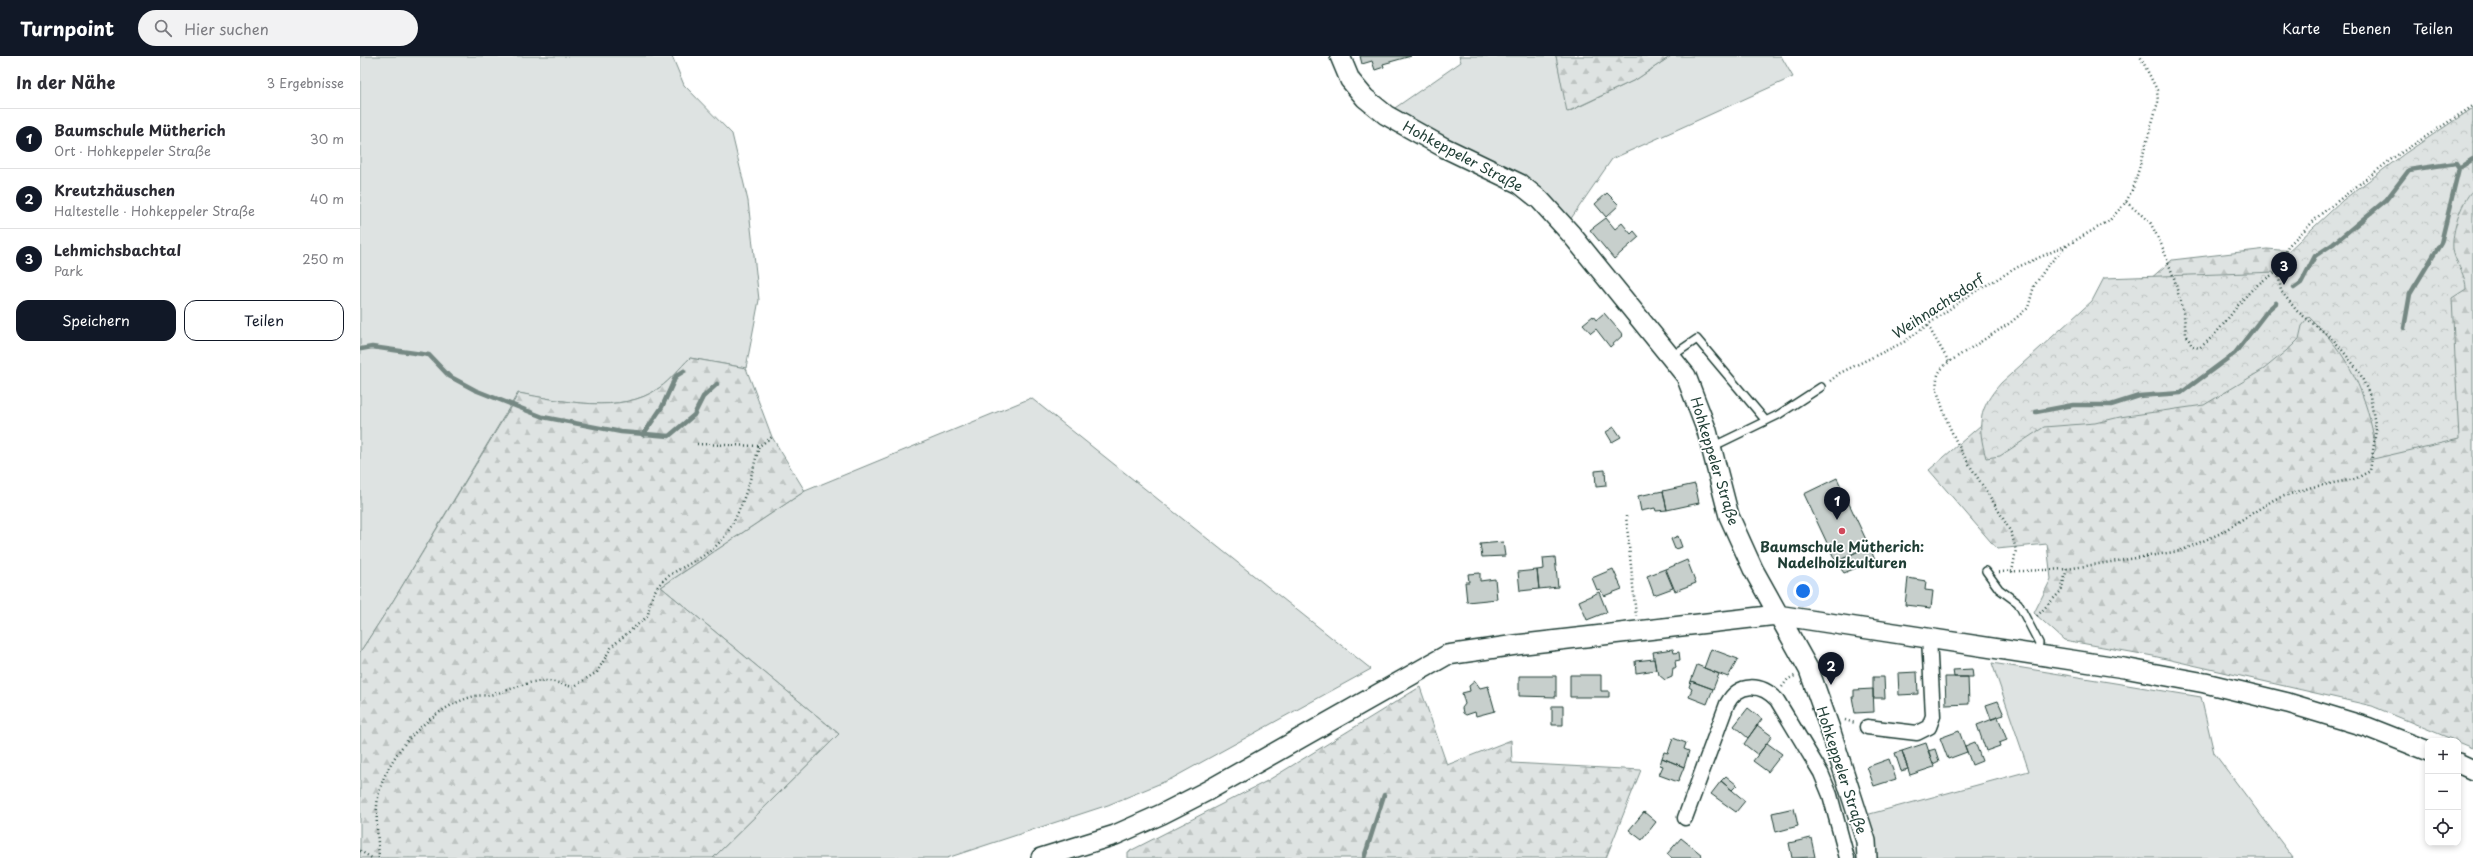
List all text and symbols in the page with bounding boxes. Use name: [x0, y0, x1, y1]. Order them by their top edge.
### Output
search box: [138, 10, 418, 46]
text: Turnpoint: [20, 14, 114, 42]
icon: search: [152, 17, 174, 39]
text: Hier suchen: [184, 17, 269, 40]
text: Karte: [2282, 18, 2320, 39]
text: Ebenen: [2342, 18, 2391, 39]
text: Teilen: [2413, 18, 2453, 39]
text: In der Nähe: [16, 69, 115, 95]
text: 3 Ergebnisse: [267, 73, 344, 92]
street label: Hohkeppeler Straße: [1399, 115, 1527, 197]
text: Baumschule Mütherich: [54, 118, 226, 141]
text: 1: [26, 129, 32, 148]
text: 30 m: [310, 129, 344, 148]
text: Ort · Hohkeppeler Straße: [54, 141, 211, 160]
text: Kreutzhäuschen: [54, 178, 175, 201]
text: 2: [24, 189, 34, 208]
text: 40 m: [310, 189, 344, 208]
text: Haltestelle · Hohkeppeler Straße: [54, 201, 255, 220]
text: Lehmichsbachtal: [54, 238, 181, 261]
text: 3: [25, 249, 33, 268]
text: 250 m: [302, 249, 344, 268]
pin: 3: [2271, 252, 2297, 285]
text: Park: [54, 261, 83, 280]
street label: Weihnachtsdorf: [1888, 268, 1989, 344]
button: Speichern: [16, 300, 176, 341]
button: Teilen: [184, 300, 344, 341]
street label: Hohkeppeler Straße: [1685, 394, 1745, 528]
pin: 1: [1824, 487, 1850, 520]
marker: Baumschule Mütherich: Nadelholzkulturen: [1837, 526, 1847, 536]
place label: Baumschule Mütherich: Nadelholzkulturen: [1760, 536, 1924, 573]
your location: [1793, 581, 1813, 601]
pin: 2: [1818, 652, 1844, 685]
street label: Hohkeppeler Straße: [1811, 703, 1873, 837]
map controls: [2425, 738, 2461, 846]
button: +: [2425, 738, 2461, 774]
button: −: [2425, 774, 2461, 810]
button: locate: [2425, 810, 2461, 846]

